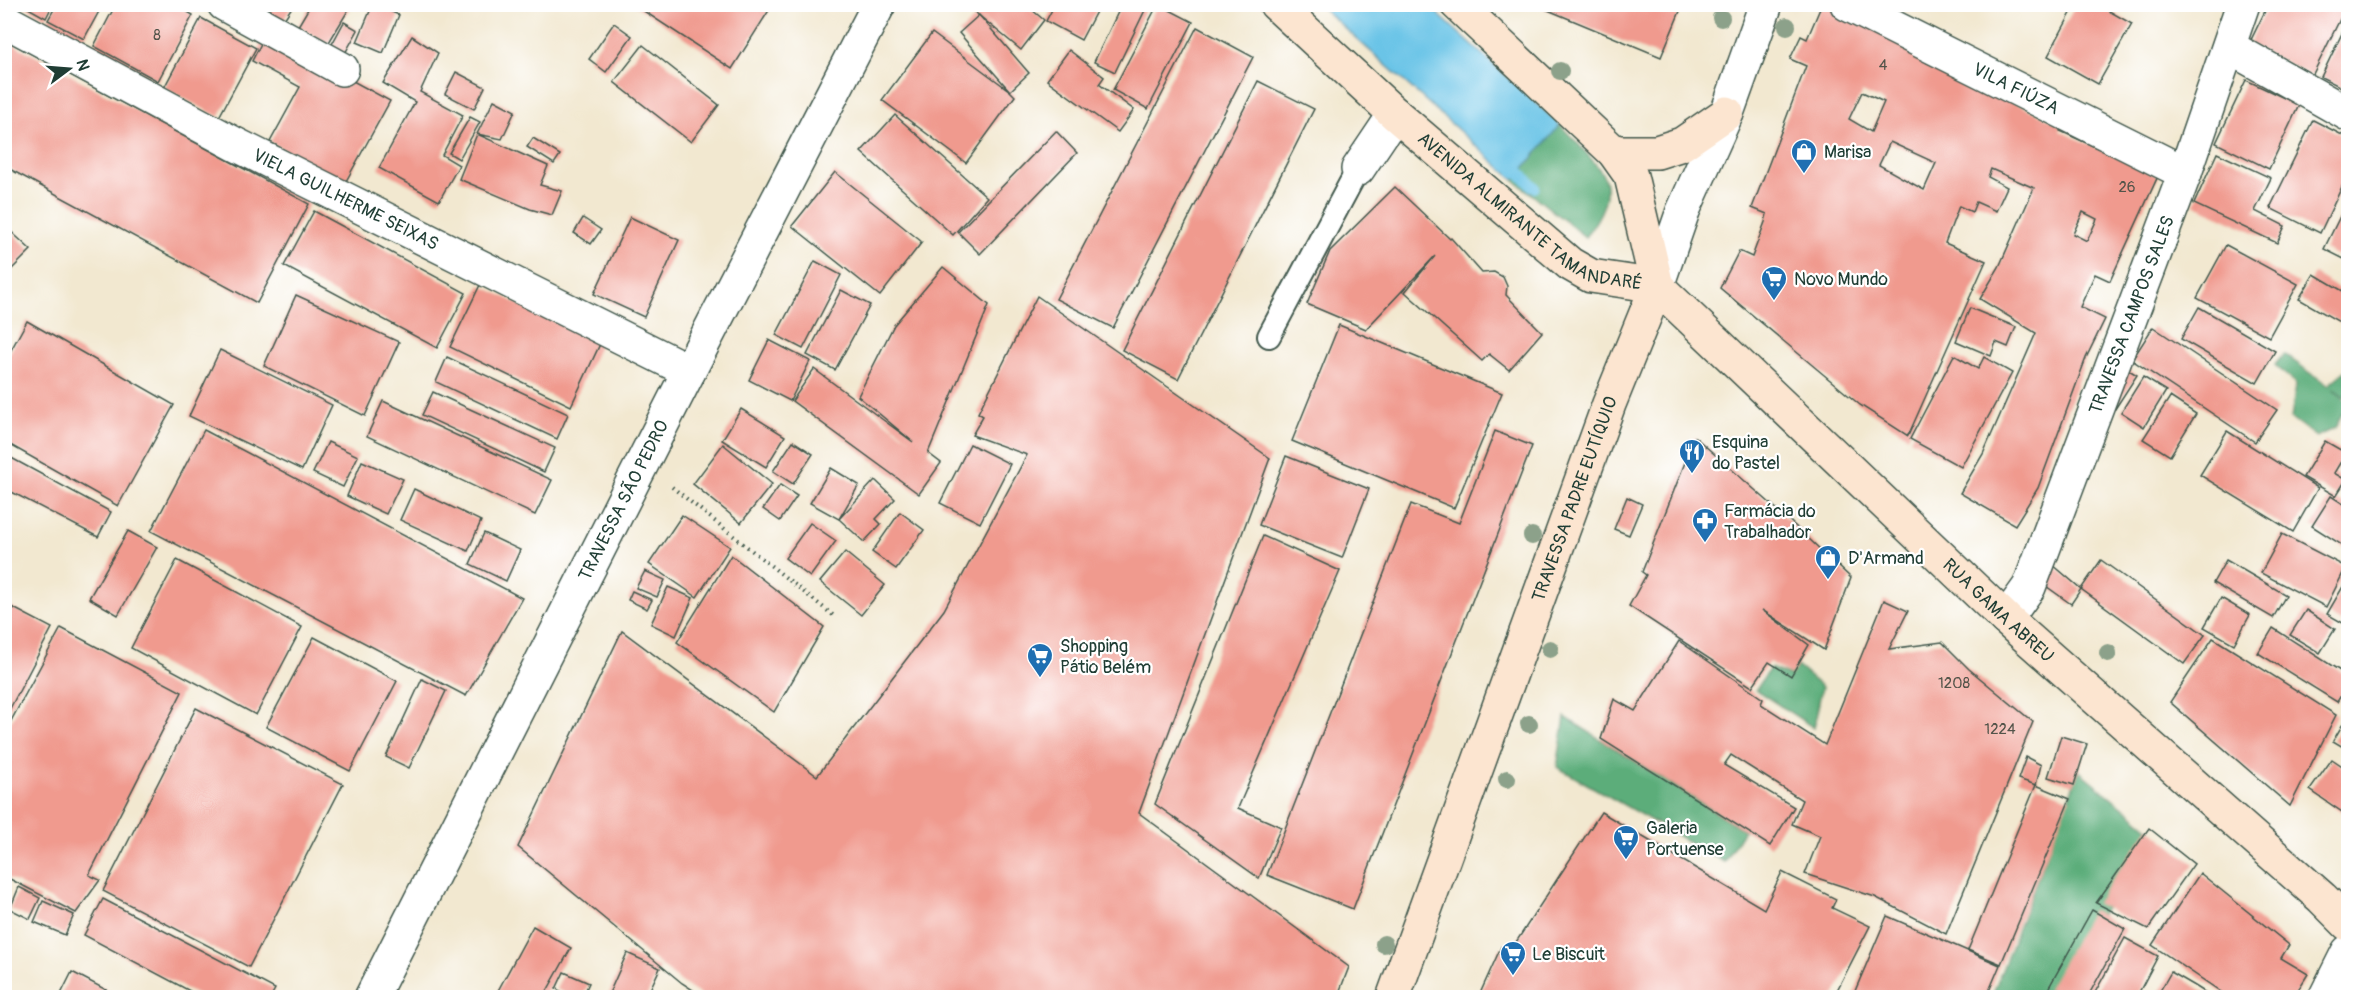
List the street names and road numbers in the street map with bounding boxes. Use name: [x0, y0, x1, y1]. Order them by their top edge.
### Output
street label: VILA FIÚZA: [1969, 58, 2063, 120]
street label: AVENIDA ALMIRANTE TAMANDARÉ: [1413, 127, 1644, 296]
street label: VIELA GUILHERME SEIXAS: [249, 144, 442, 256]
street label: TRAVESSA CAMPOS SALES: [2084, 213, 2180, 418]
street label: TRAVESSA PADRE EUTÍQUIO: [1527, 393, 1623, 605]
street label: TRAVESSA SÃO PEDRO: [574, 416, 674, 585]
street label: RUA GAMA ABREU: [1938, 554, 2058, 668]

